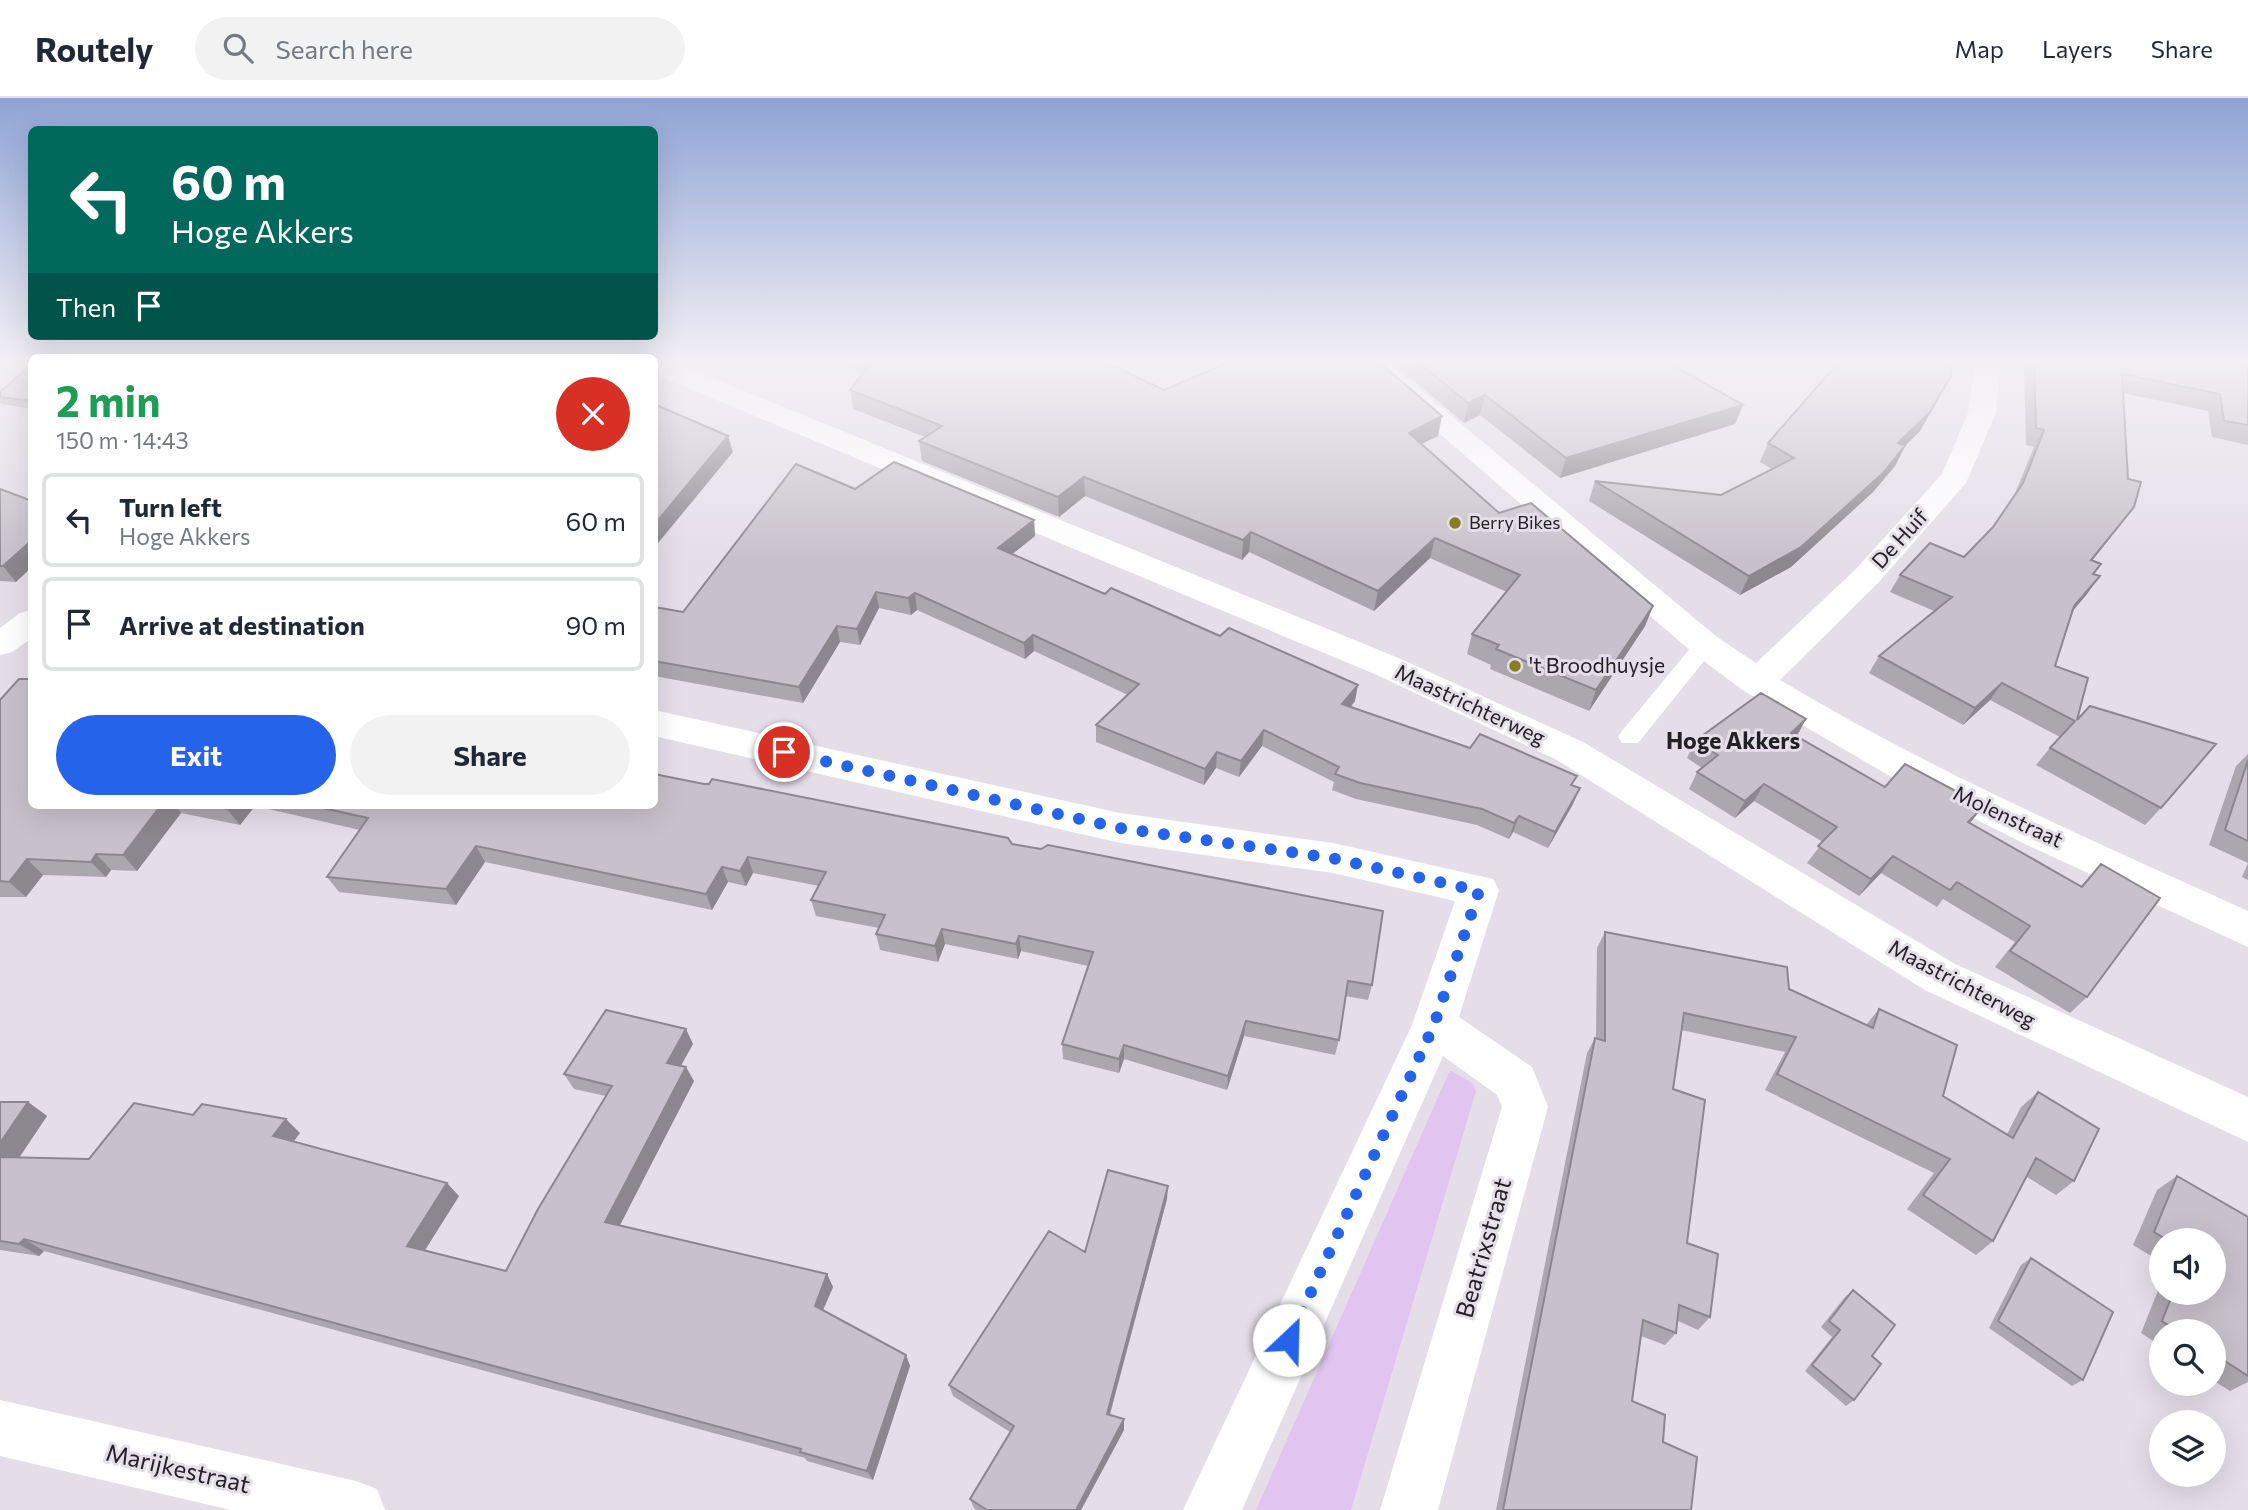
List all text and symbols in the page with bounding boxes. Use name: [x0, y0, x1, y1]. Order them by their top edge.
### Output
search box: [195, 17, 685, 80]
text: Routely: [35, 28, 153, 69]
icon: search: [219, 29, 257, 67]
text: Search here: [275, 33, 413, 64]
text: Map: [1955, 34, 2004, 63]
text: Layers: [2042, 34, 2113, 63]
text: Share: [2151, 34, 2213, 63]
text: 60 m: [171, 150, 286, 210]
icon: left: [56, 154, 147, 245]
text: Hoge Akkers: [171, 210, 354, 250]
icon: arrive: [130, 287, 168, 325]
text: Then: [56, 291, 116, 322]
text: 2 min: [56, 374, 161, 426]
button: close: [556, 377, 630, 451]
text: 150 m · 14:43: [56, 426, 189, 454]
text: Turn left: [119, 491, 222, 522]
icon: left: [60, 501, 98, 539]
street label: De Huif: [1866, 502, 1933, 573]
text: 60 m: [566, 505, 626, 536]
place label: Berry Bikes: [1469, 511, 1561, 533]
marker: Berry Bikes: [1447, 515, 1463, 531]
text: Hoge Akkers: [119, 522, 250, 550]
icon: arrive: [60, 605, 98, 643]
text: Arrive at destination: [119, 609, 365, 640]
text: 90 m: [566, 609, 626, 640]
place label: 't Broodhuysje: [1529, 652, 1665, 677]
street label: Maastrichterweg: [1391, 658, 1550, 749]
marker: 't Broodhuysje: [1507, 658, 1523, 674]
button: Exit: [56, 715, 336, 795]
button: Share: [350, 715, 630, 795]
pin: [754, 722, 814, 782]
district label: Hoge Akkers: [1666, 726, 1800, 754]
icon: arrive: [765, 733, 803, 771]
street label: Molenstraat: [1950, 779, 2067, 852]
street label: Maastrichterweg: [1885, 933, 2041, 1032]
street label: Beatrixstraat: [1449, 1174, 1516, 1321]
map controls: [2149, 1228, 2226, 1487]
button: sound: [2149, 1228, 2226, 1305]
position arrow: [1252, 1303, 1326, 1377]
button: search: [2149, 1319, 2226, 1396]
button: layers: [2149, 1410, 2226, 1487]
street label: Marijkestraat: [103, 1437, 254, 1498]

